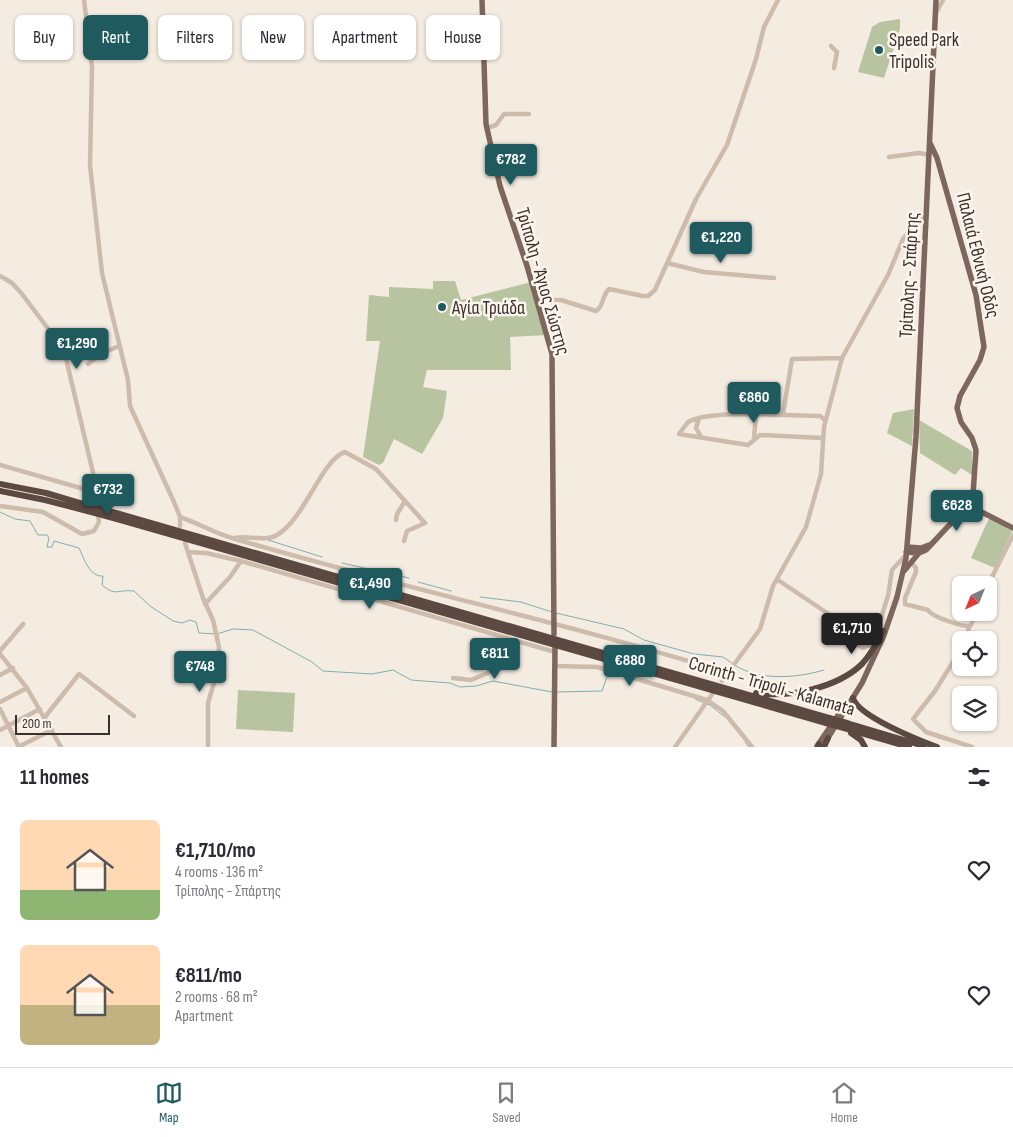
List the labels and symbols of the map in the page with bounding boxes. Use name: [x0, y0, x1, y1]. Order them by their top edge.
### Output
place label: Speed Park Tripolis: [889, 29, 960, 74]
marker: Speed Park Tripolis: [873, 44, 885, 56]
pin: €782: [481, 144, 541, 186]
street label: Παλαιά Εθνική Οδός: [951, 190, 1004, 320]
street label: Τρίπολη - Άγιος Σώστης: [511, 205, 575, 358]
street label: Τρίπολης - Σπάρτης: [895, 212, 924, 339]
pin: €1,220: [680, 222, 762, 264]
place label: Αγία Τριάδα: [451, 297, 525, 320]
marker: Αγία Τριάδα: [436, 301, 448, 313]
pin: €1,290: [36, 328, 118, 370]
pin: €860: [724, 382, 784, 424]
pin: €732: [78, 474, 138, 516]
pin: €628: [927, 490, 987, 532]
pin: €1,490: [329, 568, 411, 610]
north arrow: [952, 576, 998, 621]
pin: €1,710: [811, 612, 893, 655]
pin: €811: [465, 638, 525, 680]
pin: €880: [600, 644, 660, 687]
pin: €748: [170, 650, 230, 693]
street label: Corinth - Tripoli - Kalamata: [686, 652, 857, 721]
scale bar: [15, 712, 110, 735]

